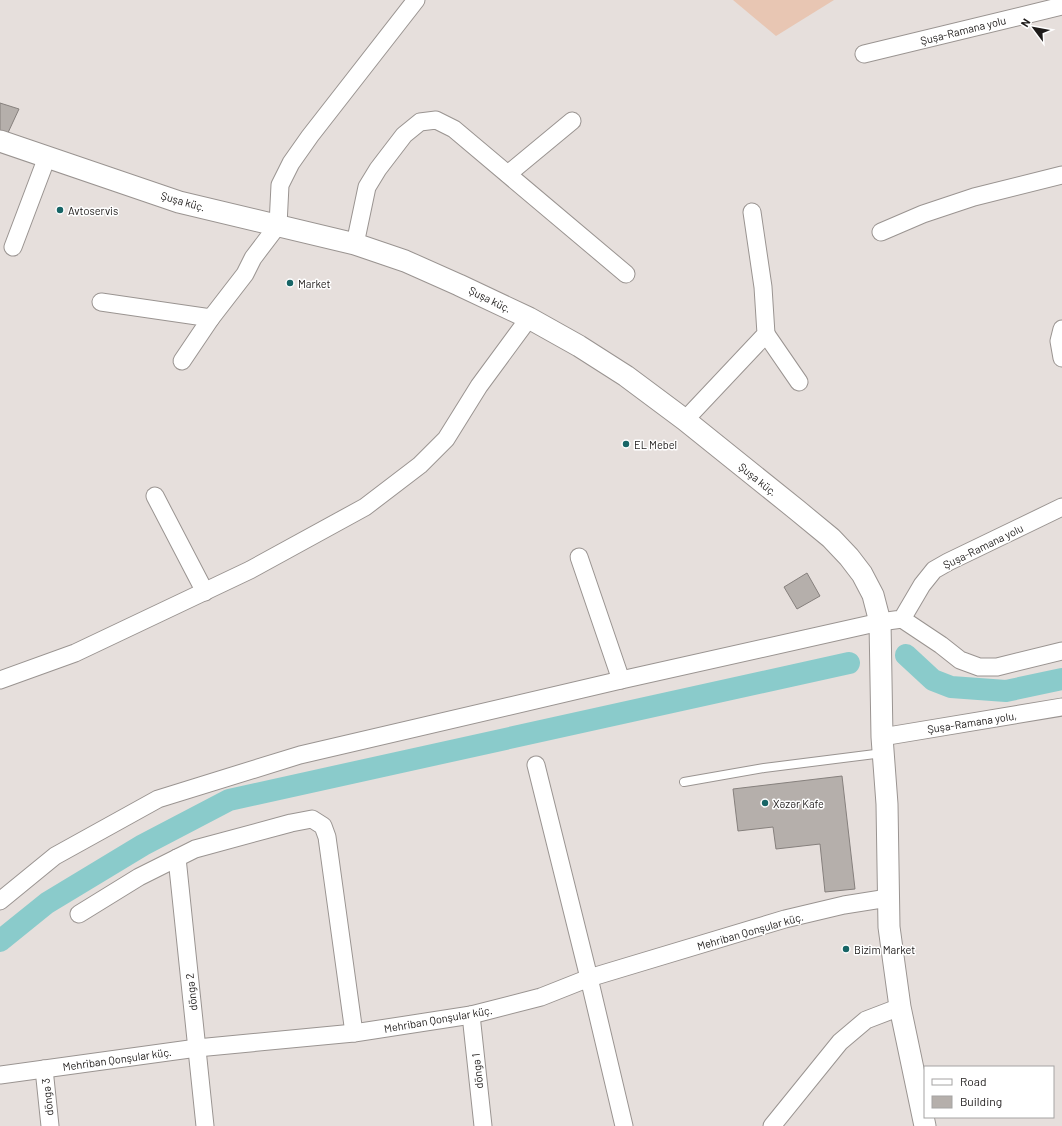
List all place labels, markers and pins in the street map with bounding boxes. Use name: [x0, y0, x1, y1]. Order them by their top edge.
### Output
place label: Avtoservis: [68, 204, 118, 217]
marker: Avtoservis: [55, 205, 65, 215]
place label: Market: [298, 277, 331, 290]
marker: Market: [285, 278, 295, 288]
place label: EL Mebel: [634, 438, 677, 451]
marker: EL Mebel: [621, 439, 631, 449]
place label: Xəzər Kafe: [773, 797, 824, 810]
marker: Xəzər Kafe: [760, 798, 770, 808]
place label: Bizim Market: [854, 943, 915, 956]
marker: Bizim Market: [841, 944, 851, 954]

